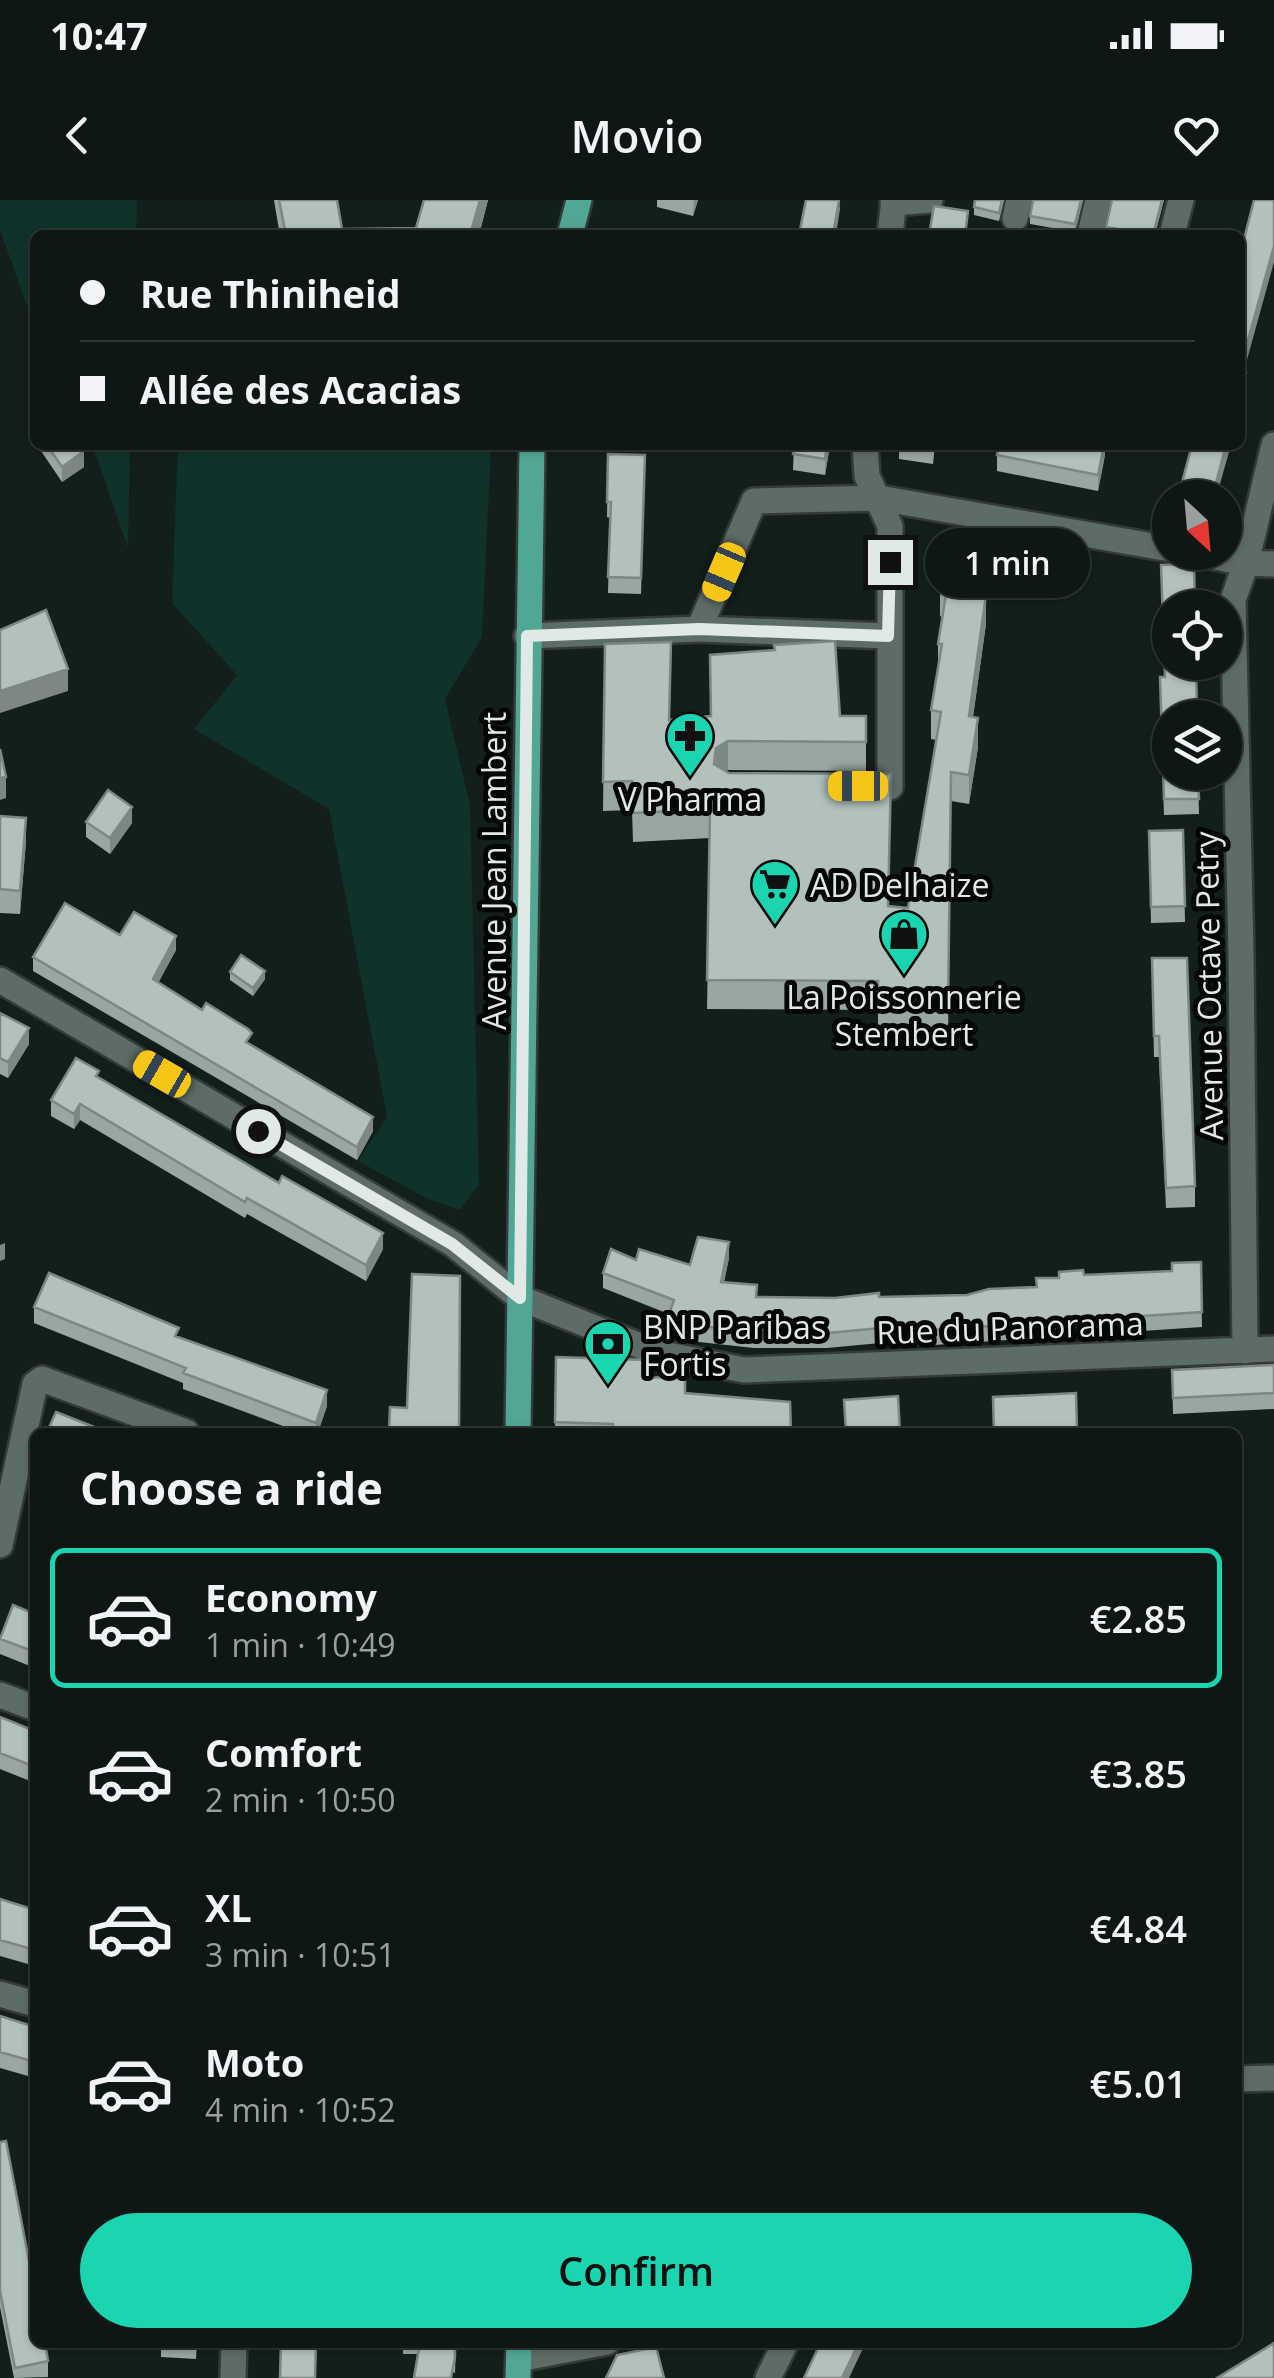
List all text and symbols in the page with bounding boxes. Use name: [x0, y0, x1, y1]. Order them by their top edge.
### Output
text: 10:47: [50, 9, 148, 61]
text: Movio: [571, 105, 703, 166]
icon: back: [50, 108, 105, 163]
icon: heart: [1169, 108, 1224, 163]
text: Rue Thiniheid: [140, 267, 401, 319]
text: Allée des Acacias: [140, 363, 461, 415]
north arrow: [1152, 480, 1242, 570]
map controls: [1152, 480, 1242, 790]
callout: 1 min: [925, 527, 1090, 597]
car: [698, 539, 750, 605]
route end: [868, 540, 913, 585]
text: 1 min: [964, 541, 1051, 584]
button: locate: [1152, 590, 1242, 680]
button: layers: [1152, 700, 1242, 790]
pharmacy icon: V Pharma: [664, 710, 716, 778]
street label: Avenue Jean Lambert: [472, 712, 515, 1030]
car: [828, 771, 888, 801]
place label: V Pharma: [618, 777, 762, 820]
street label: Avenue Octave Petry: [1184, 830, 1232, 1141]
supermarket icon: AD Delhaize: [749, 858, 801, 926]
place label: AD Delhaize: [810, 863, 989, 906]
shop icon: La Poissonnerie Stembert: [878, 908, 930, 976]
place label: La Poissonnerie Stembert: [786, 975, 1022, 1055]
car: [129, 1046, 195, 1102]
route start: [236, 1109, 281, 1154]
street label: Rue du Panorama: [876, 1301, 1144, 1353]
place label: BNP Paribas Fortis: [643, 1305, 826, 1385]
bank icon: BNP Paribas Fortis: [582, 1318, 634, 1386]
text: Choose a ride: [80, 1457, 383, 1518]
text: Economy: [205, 1571, 377, 1623]
icon: car: [85, 1573, 175, 1663]
text: €2.85: [1090, 1592, 1187, 1644]
text: 1 min · 10:49: [205, 1623, 396, 1666]
text: Comfort: [205, 1726, 362, 1778]
icon: car: [85, 1728, 175, 1818]
text: €3.85: [1090, 1747, 1187, 1799]
text: 2 min · 10:50: [205, 1778, 396, 1821]
text: XL: [205, 1881, 252, 1933]
icon: car: [85, 1883, 175, 1973]
text: €4.84: [1090, 1902, 1187, 1954]
text: 3 min · 10:51: [205, 1933, 396, 1976]
text: Moto: [205, 2036, 304, 2088]
icon: car: [85, 2038, 175, 2128]
text: €5.01: [1090, 2057, 1187, 2109]
text: 4 min · 10:52: [205, 2088, 396, 2131]
button: Confirm: [80, 2213, 1192, 2328]

